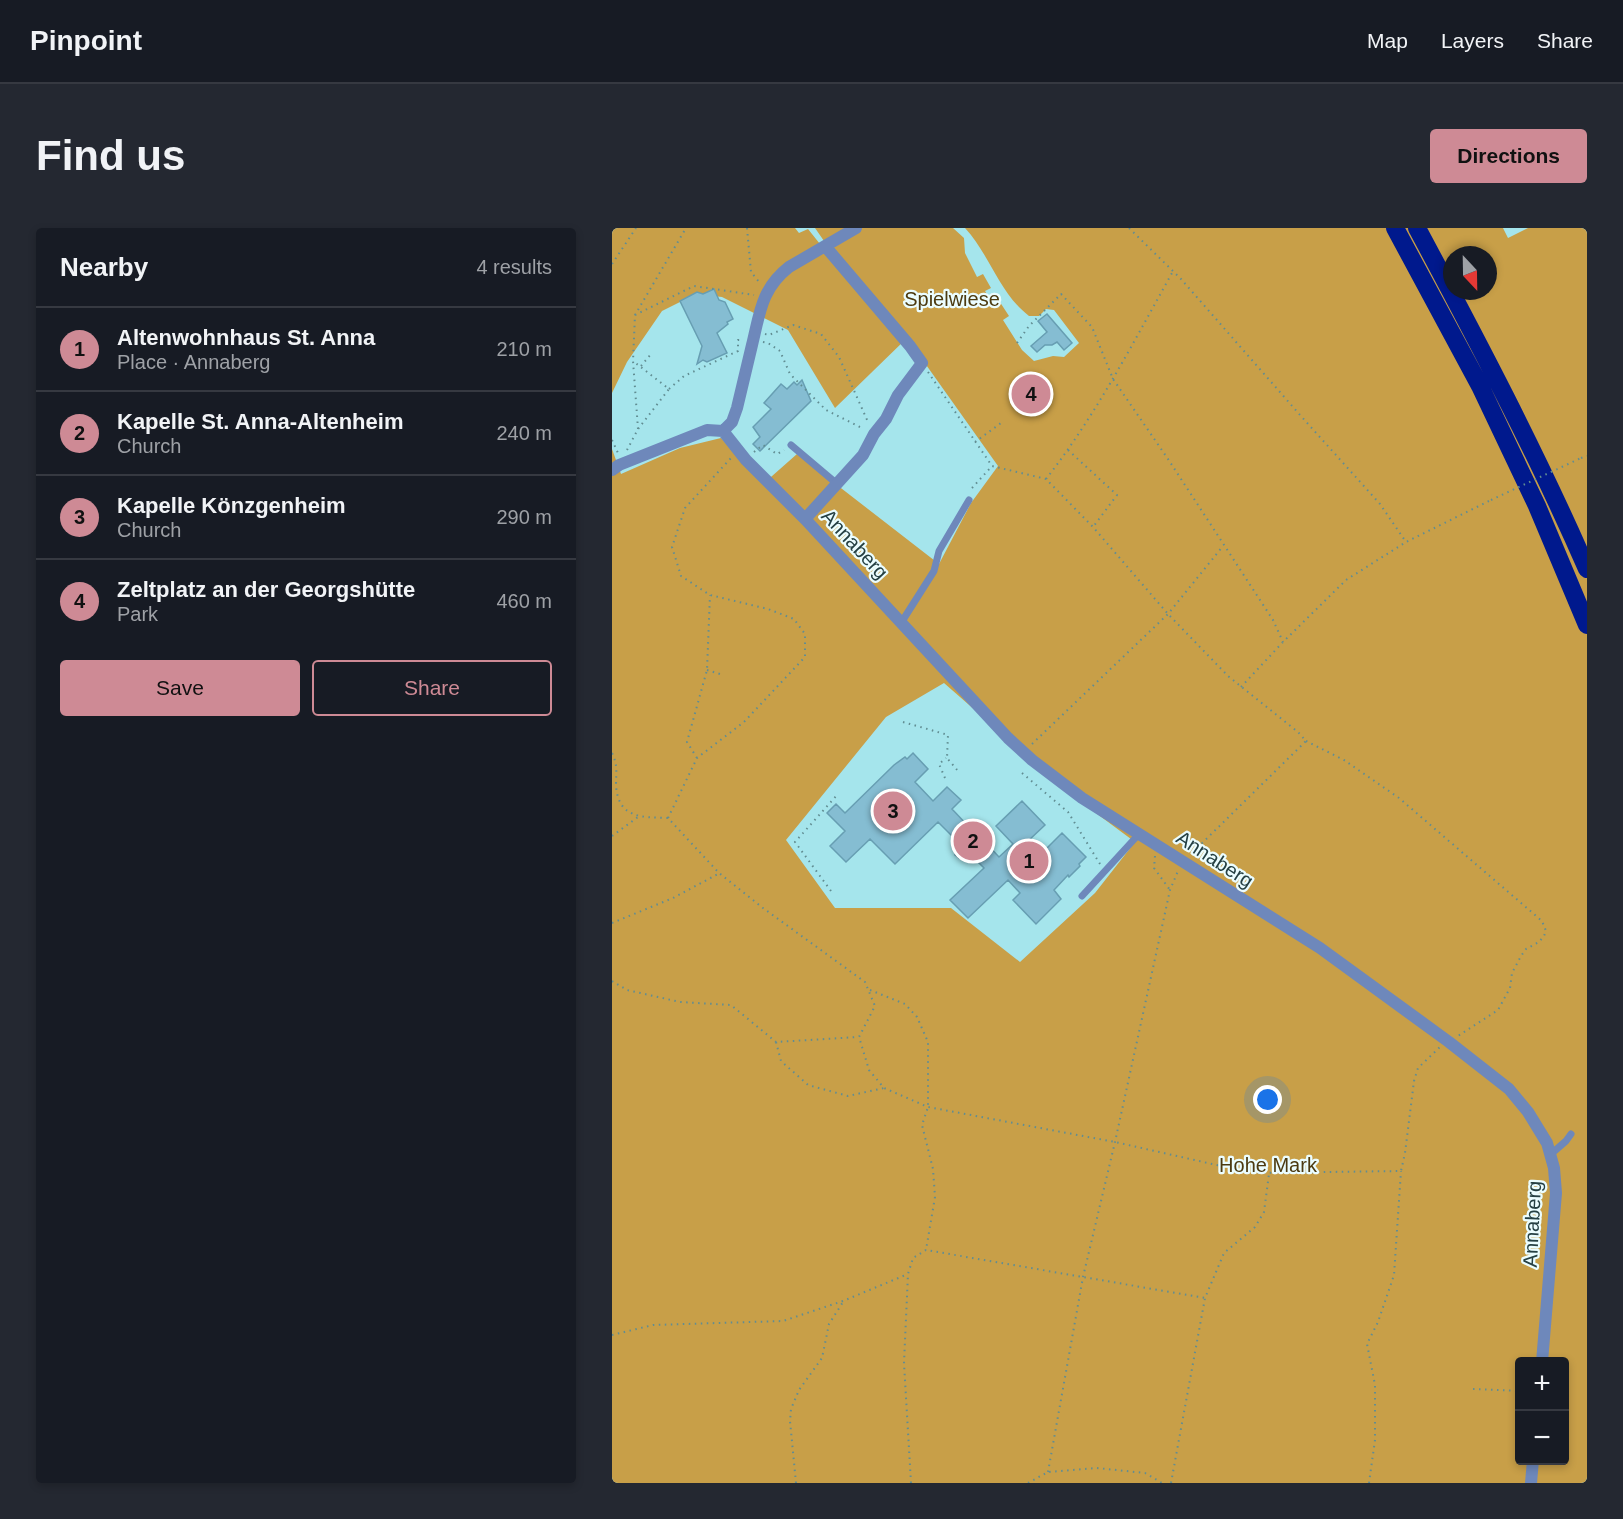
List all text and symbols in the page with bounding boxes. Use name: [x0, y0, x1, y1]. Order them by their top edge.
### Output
text: Pinpoint: [30, 25, 142, 56]
text: Map: [1367, 29, 1408, 52]
text: Layers: [1441, 29, 1504, 52]
text: Share: [1537, 29, 1593, 52]
button: Directions: [1430, 129, 1587, 183]
text: Find us: [36, 132, 185, 179]
north arrow: [1443, 246, 1497, 300]
text: Nearby: [60, 252, 148, 282]
text: 4 results: [476, 256, 552, 278]
park label: Spielwiese: [904, 288, 1000, 310]
text: Altenwohnhaus St. Anna: [117, 325, 375, 350]
text: 1: [74, 338, 85, 360]
text: 210 m: [496, 338, 552, 360]
text: Place · Annaberg: [117, 351, 270, 373]
pin: 4: [1012, 372, 1050, 416]
text: Kapelle St. Anna-Altenheim: [117, 409, 403, 434]
text: 2: [74, 422, 85, 444]
text: 240 m: [496, 422, 552, 444]
text: Church: [117, 435, 181, 457]
text: Kapelle Könzgenheim: [117, 493, 346, 518]
street label: Annaberg: [817, 505, 893, 583]
text: 3: [74, 506, 85, 528]
text: 290 m: [496, 506, 552, 528]
text: Church: [117, 519, 181, 541]
text: Zeltplatz an der Georgshütte: [117, 577, 415, 602]
text: 4: [74, 590, 85, 612]
text: 460 m: [496, 590, 552, 612]
text: Park: [117, 603, 158, 625]
button: Save: [60, 660, 300, 716]
button: Share: [312, 660, 552, 716]
pin: 3: [874, 788, 912, 834]
pin: 2: [954, 818, 992, 864]
street label: Annaberg: [1173, 826, 1257, 892]
pin: 1: [1010, 838, 1048, 884]
your location: [1253, 1085, 1282, 1114]
park label: Hohe Mark: [1219, 1154, 1318, 1176]
street label: Annaberg: [1519, 1180, 1545, 1268]
map controls: [1515, 1357, 1569, 1465]
button: +: [1515, 1357, 1569, 1411]
button: −: [1515, 1411, 1569, 1465]

